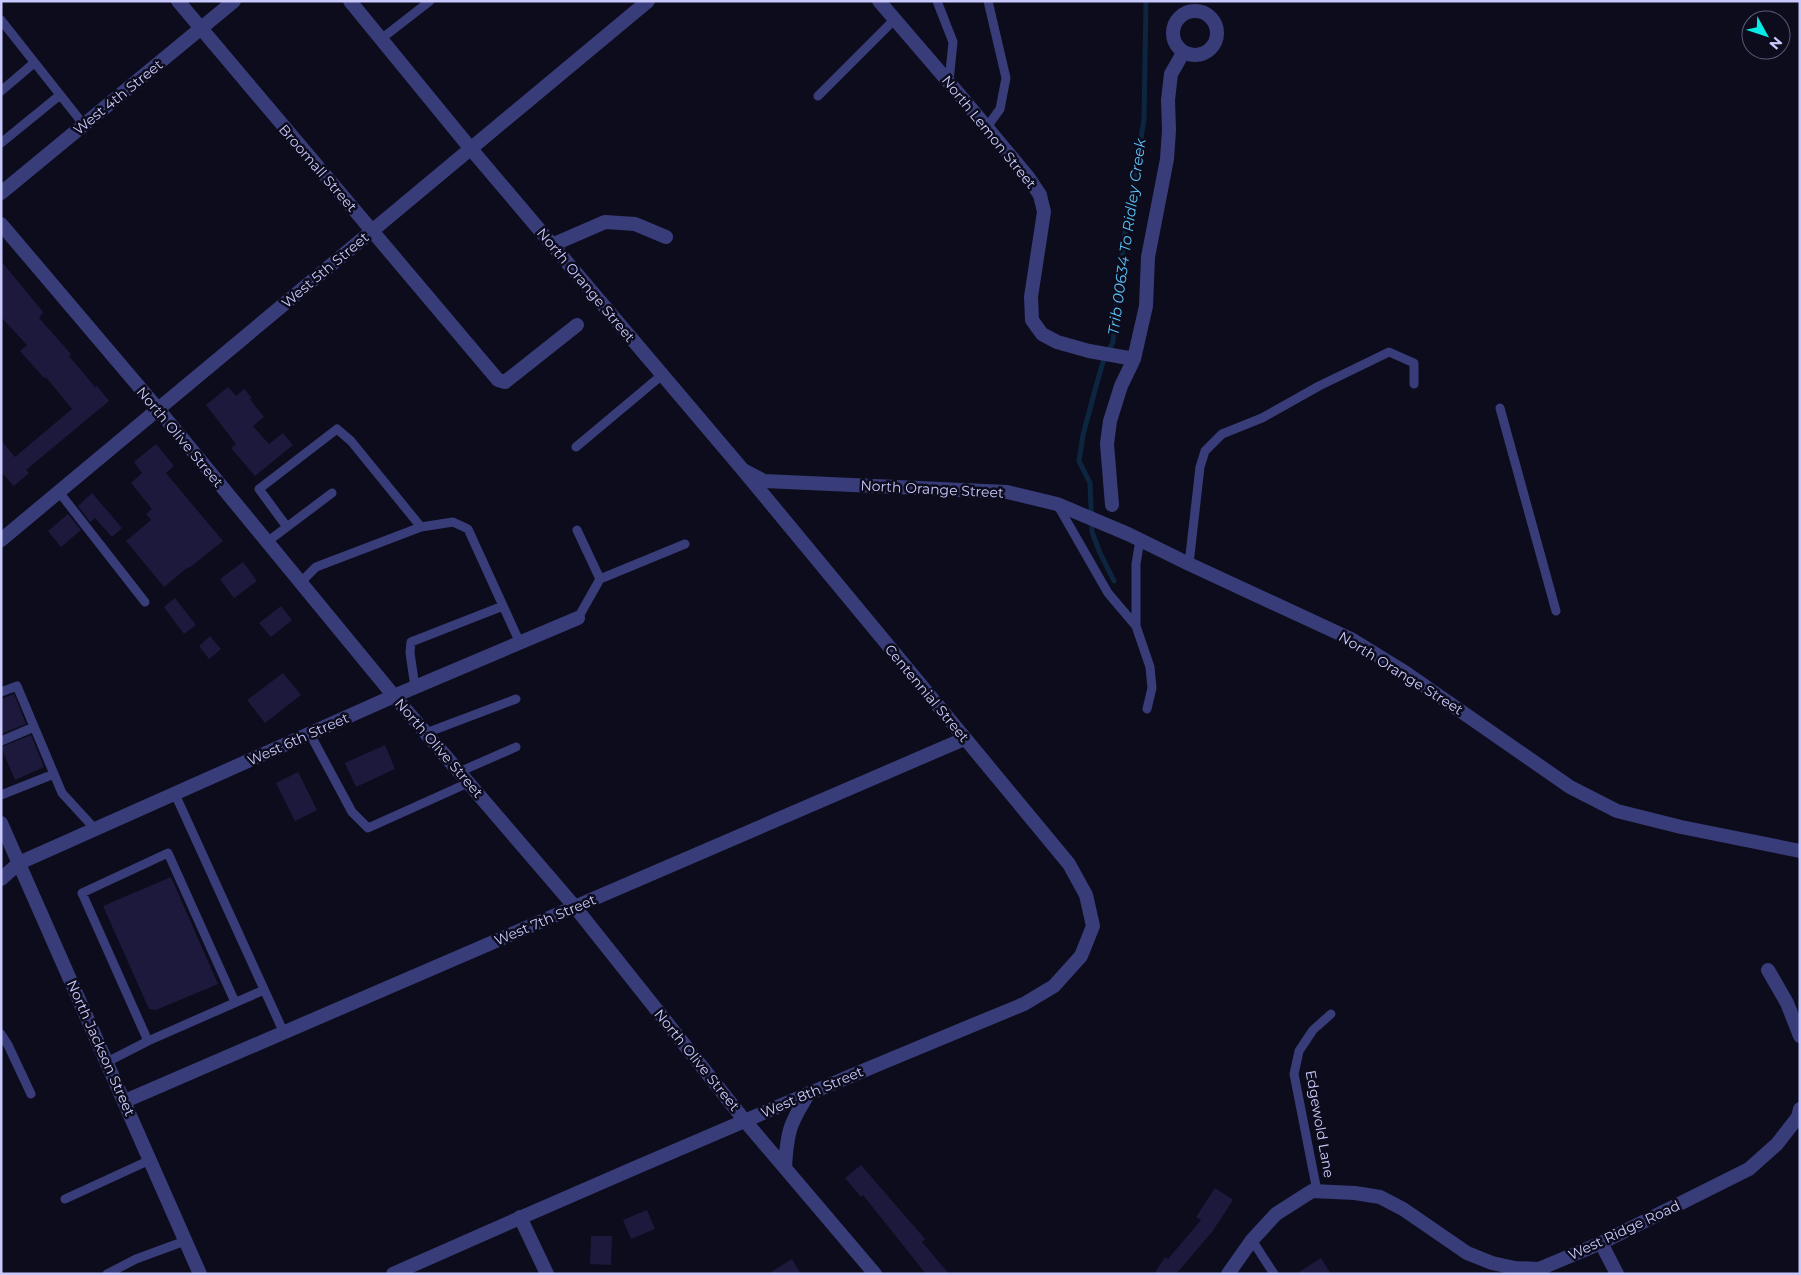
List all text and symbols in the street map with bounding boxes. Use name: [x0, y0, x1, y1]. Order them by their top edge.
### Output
north arrow: [1741, 10, 1791, 60]
text: N: [1765, 33, 1786, 53]
street label: West 4th Street: [70, 55, 167, 139]
street label: North Lemon Street: [938, 72, 1040, 192]
street label: Broomall Street: [275, 121, 361, 216]
water label: Trib 00634 To Ridley Creek: [1103, 136, 1150, 337]
street label: North Orange Street: [533, 224, 639, 346]
street label: West 5th Street: [278, 228, 373, 312]
street label: North Olive Street: [133, 383, 228, 491]
street label: North Orange Street: [860, 476, 1004, 502]
street label: North Orange Street: [1335, 627, 1467, 719]
street label: Centennial Street: [881, 640, 973, 746]
street label: North Olive Street: [391, 695, 487, 802]
street label: West 6th Street: [245, 708, 352, 769]
street label: West 7th Street: [491, 890, 599, 950]
street label: North Jackson Street: [63, 977, 139, 1119]
street label: North Olive Street: [650, 1005, 744, 1115]
street label: West 8th Street: [758, 1062, 866, 1122]
street label: Edgewold Lane: [1302, 1069, 1338, 1179]
street label: West Ridge Road: [1565, 1196, 1683, 1264]

